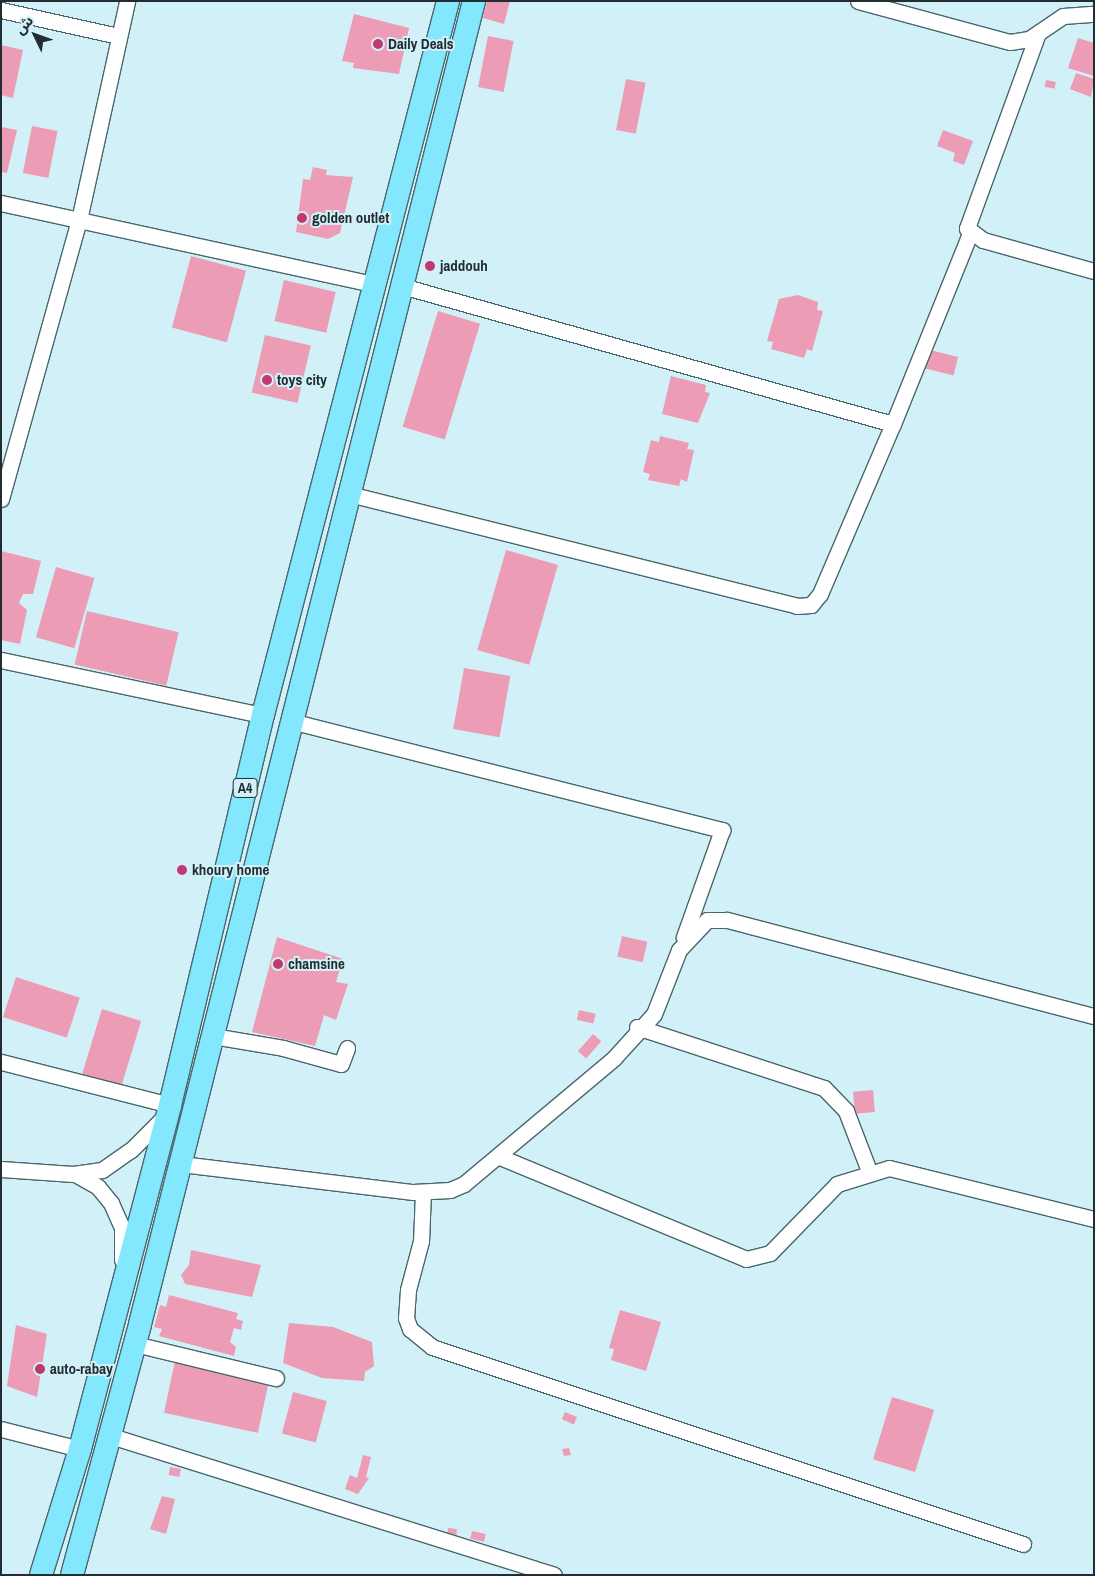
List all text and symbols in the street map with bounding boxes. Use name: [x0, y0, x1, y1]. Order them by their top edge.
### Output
north arrow: [10, 10, 60, 60]
text: ش: [11, 12, 37, 38]
place label: Daily Deals: [388, 35, 454, 53]
marker: Daily Deals: [372, 38, 384, 50]
place label: golden outlet: [312, 209, 389, 227]
marker: golden outlet: [296, 212, 308, 224]
place label: jaddouh: [440, 257, 488, 275]
marker: jaddouh: [424, 260, 436, 272]
place label: toys city: [277, 371, 327, 389]
marker: toys city: [261, 374, 273, 386]
road number: A4: [232, 776, 258, 800]
place label: khoury home: [192, 861, 269, 879]
marker: khoury home: [176, 864, 188, 876]
place label: chamsine: [288, 955, 345, 973]
marker: chamsine: [272, 958, 284, 970]
place label: auto-rabay: [50, 1360, 113, 1378]
marker: auto-rabay: [34, 1363, 46, 1375]

